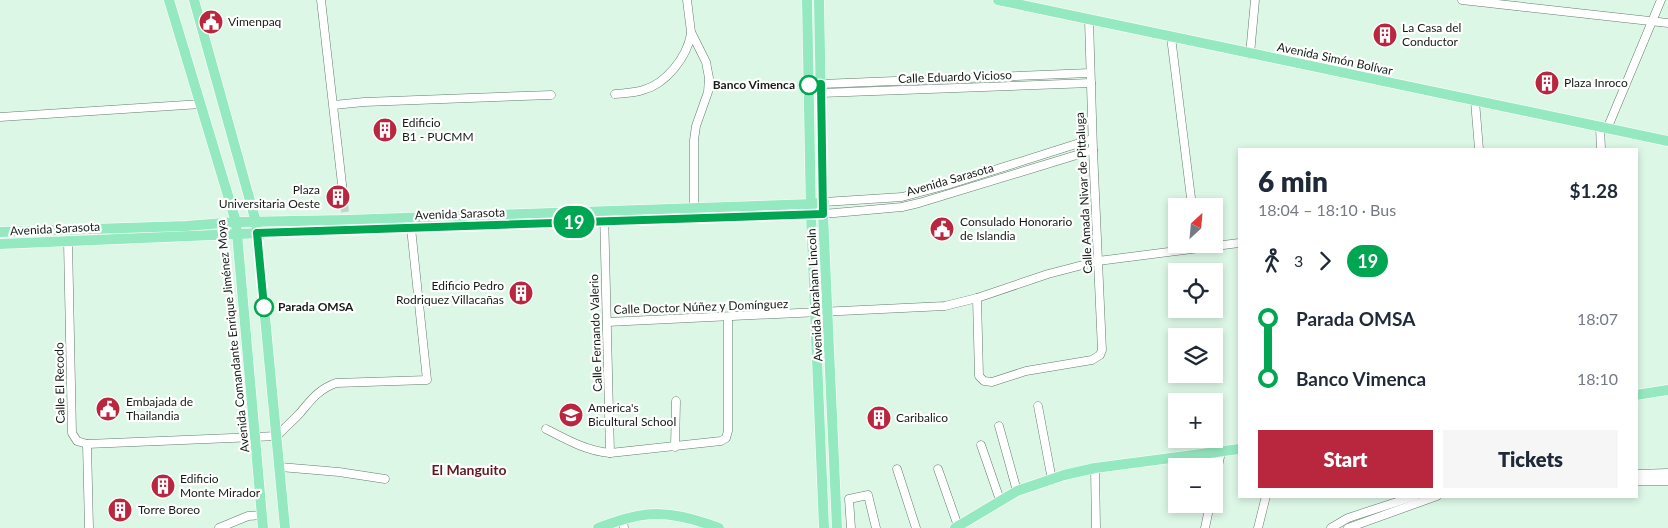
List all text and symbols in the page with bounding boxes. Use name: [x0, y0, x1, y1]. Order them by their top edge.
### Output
public building icon: Vimenpaq: [198, 9, 224, 35]
place label: Vimenpaq: [228, 14, 281, 29]
place label: La Casa del Conductor: [1402, 20, 1461, 49]
building icon: La Casa del Conductor: [1372, 22, 1398, 48]
street label: Avenida Simón Bolívar: [1276, 39, 1395, 78]
street label: Calle Eduardo Vicioso: [898, 67, 1012, 86]
building icon: Plaza Inroco: [1534, 70, 1560, 96]
marker: Banco Vimenca: [799, 75, 819, 95]
place label: Plaza Inroco: [1564, 75, 1628, 90]
place label: Banco Vimenca: [713, 77, 795, 92]
street label: Calle Amada Nivar de Pittaluga: [1072, 112, 1095, 274]
place label: Edificio B1 - PUCMM: [402, 115, 474, 144]
building icon: Edificio B1 - PUCMM: [372, 117, 398, 143]
street label: Avenida Sarasota: [904, 160, 995, 199]
text: 6 min: [1258, 164, 1328, 198]
text: $1.28: [1569, 179, 1618, 202]
place label: Plaza Universitaria Oeste: [219, 182, 320, 211]
building icon: Plaza Universitaria Oeste: [325, 184, 351, 210]
north arrow: [1168, 198, 1222, 252]
map controls: [1168, 198, 1223, 513]
text: 18:04 – 18:10 · Bus: [1258, 200, 1396, 219]
street label: Avenida Sarasota: [415, 204, 505, 223]
line badge: 19: [552, 206, 596, 238]
text: 19: [564, 211, 584, 233]
place label: Consulado Honorario de Islandia: [960, 214, 1072, 243]
public building icon: Consulado Honorario de Islandia: [929, 216, 955, 242]
street label: Avenida Sarasota: [10, 219, 100, 238]
street label: Avenida Comandante Enrique Jiménez Moya: [213, 219, 252, 453]
street label: Avenida Abraham Lincoln: [804, 228, 825, 362]
icon: walk: [1258, 247, 1286, 275]
icon: forward: [1311, 247, 1339, 275]
text: 19: [1357, 250, 1378, 272]
text: 3: [1294, 251, 1303, 270]
button: locate: [1168, 263, 1223, 318]
street label: Calle Fernando Valerio: [586, 274, 605, 392]
place label: Edificio Pedro Rodriquez Villacañas: [396, 278, 504, 307]
building icon: Edificio Pedro Rodriquez Villacañas: [508, 280, 534, 306]
street label: Calle Doctor Núñez y Domínguez: [613, 296, 789, 317]
marker: Parada OMSA: [254, 297, 274, 317]
place label: Parada OMSA: [278, 299, 354, 314]
text: Parada OMSA: [1296, 307, 1415, 330]
text: 18:07: [1577, 309, 1618, 328]
button: layers: [1168, 328, 1223, 383]
street label: Calle El Recodo: [51, 342, 68, 424]
text: Banco Vimenca: [1296, 367, 1426, 390]
text: 18:10: [1577, 369, 1618, 388]
button: +: [1168, 393, 1223, 448]
place label: Embajada de Thailandia: [126, 394, 193, 423]
public building icon: Embajada de Thailandia: [95, 396, 121, 422]
place label: America's Bicultural School: [588, 400, 676, 429]
school or university icon: America's Bicultural School: [558, 402, 584, 428]
building icon: Caribalico: [866, 405, 892, 431]
place label: Caribalico: [896, 410, 948, 425]
button: Start: [1258, 430, 1433, 488]
button: Tickets: [1443, 430, 1618, 488]
button: −: [1168, 458, 1223, 513]
district label: El Manguito: [432, 461, 507, 478]
place label: Edificio Monte Mirador: [180, 471, 261, 500]
building icon: Edificio Monte Mirador: [150, 473, 176, 499]
building icon: Torre Boreo: [107, 497, 133, 523]
place label: Torre Boreo: [138, 502, 200, 517]

